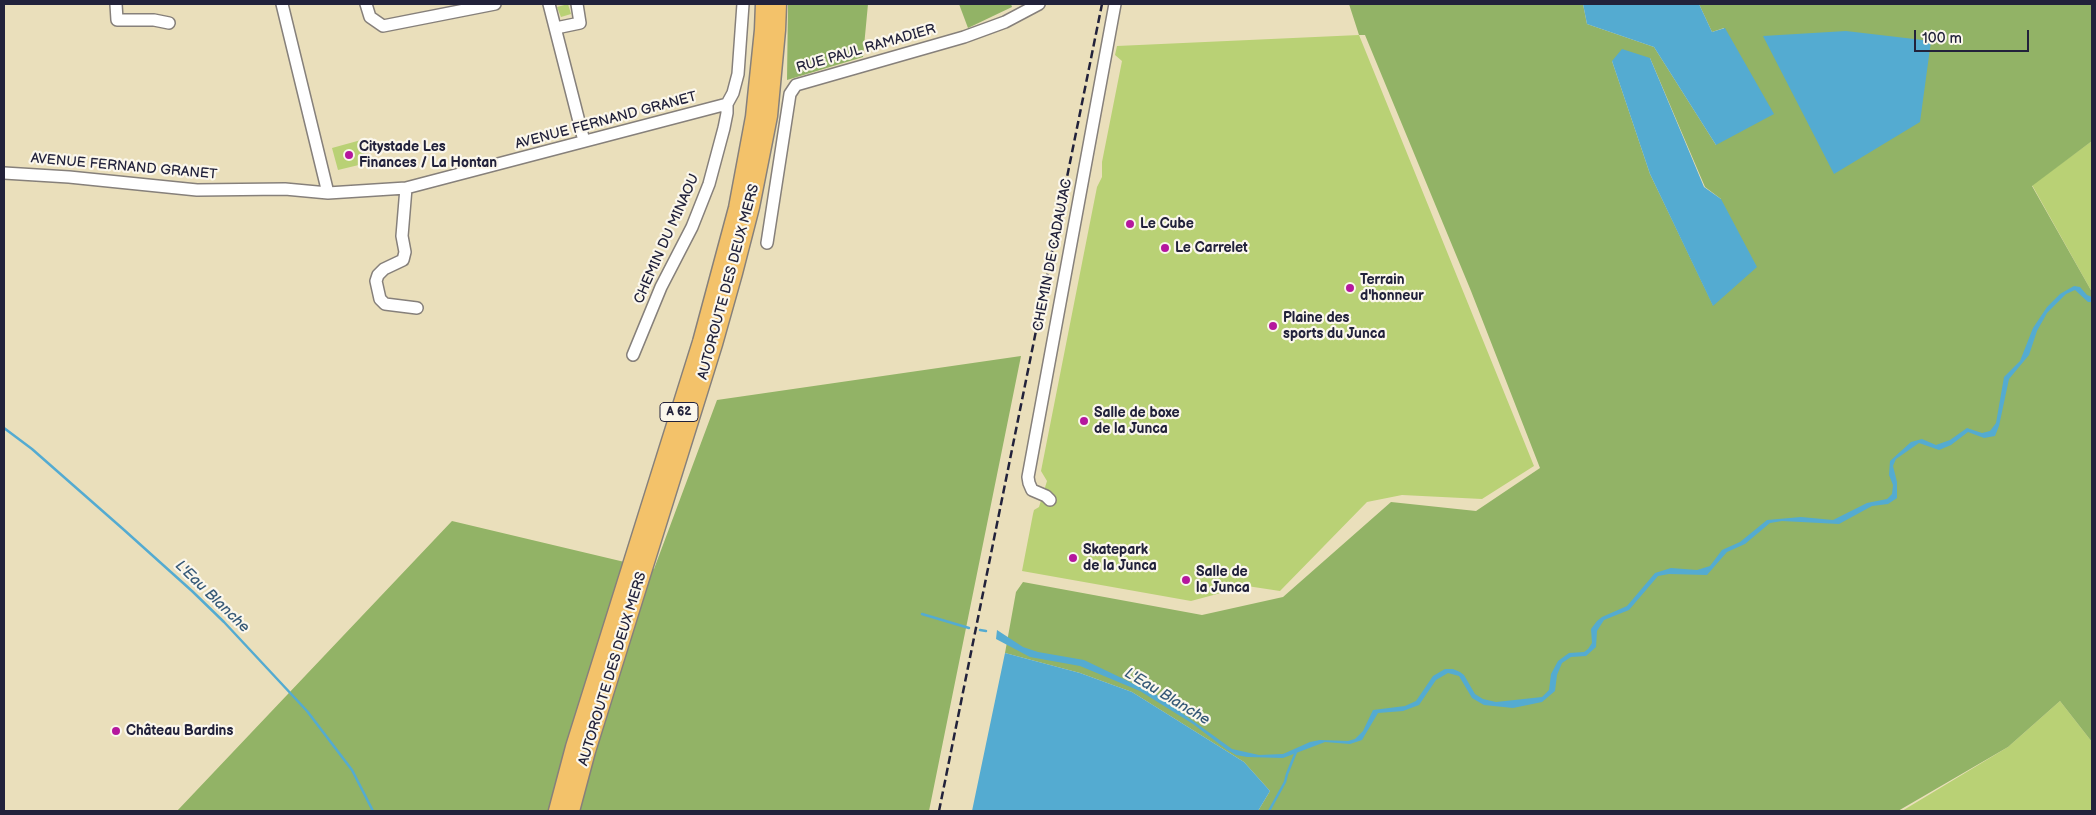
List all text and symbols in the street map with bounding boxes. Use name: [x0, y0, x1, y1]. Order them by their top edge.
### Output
scale bar: [1916, 20, 2031, 52]
street label: RUE PAUL RAMADIER: [794, 21, 938, 77]
text: 100 m: [1922, 29, 1962, 48]
street label: AVENUE FERNAND GRANET: [513, 89, 699, 153]
place label: Citystade Les Finances / La Hontan: [359, 139, 497, 172]
marker: Citystade Les Finances / La Hontan: [343, 149, 355, 161]
street label: AVENUE FERNAND GRANET: [30, 150, 218, 184]
street label: CHEMIN DU MINAOU: [631, 171, 703, 307]
street label: CHEMIN DE CADAUJAC: [1030, 177, 1076, 333]
street label: AUTOROUTE DES DEUX MERS: [695, 182, 763, 382]
place label: Le Cube: [1140, 216, 1194, 232]
marker: Le Cube: [1124, 218, 1136, 230]
place label: Le Carrelet: [1175, 240, 1248, 256]
marker: Le Carrelet: [1159, 242, 1171, 254]
place label: Terrain d'honneur: [1360, 272, 1424, 304]
marker: Terrain d'honneur: [1344, 282, 1356, 294]
place label: Plaine des sports du Junca: [1283, 310, 1385, 342]
marker: Plaine des sports du Junca: [1267, 320, 1279, 332]
road number: A 62: [660, 402, 698, 422]
place label: Salle de boxe de la Junca: [1094, 405, 1179, 438]
marker: Salle de boxe de la Junca: [1078, 415, 1090, 427]
place label: Skatepark de la Junca: [1083, 542, 1157, 574]
marker: Skatepark de la Junca: [1067, 552, 1079, 564]
water label: L'Eau Blanche: [171, 557, 253, 637]
place label: Salle de la Junca: [1196, 564, 1250, 596]
street label: AUTOROUTE DES DEUX MERS: [575, 570, 651, 768]
marker: Salle de la Junca: [1180, 574, 1192, 586]
water label: L'Eau Blanche: [1121, 664, 1213, 730]
place label: Château Bardins: [126, 723, 233, 739]
marker: Château Bardins: [110, 725, 122, 737]

